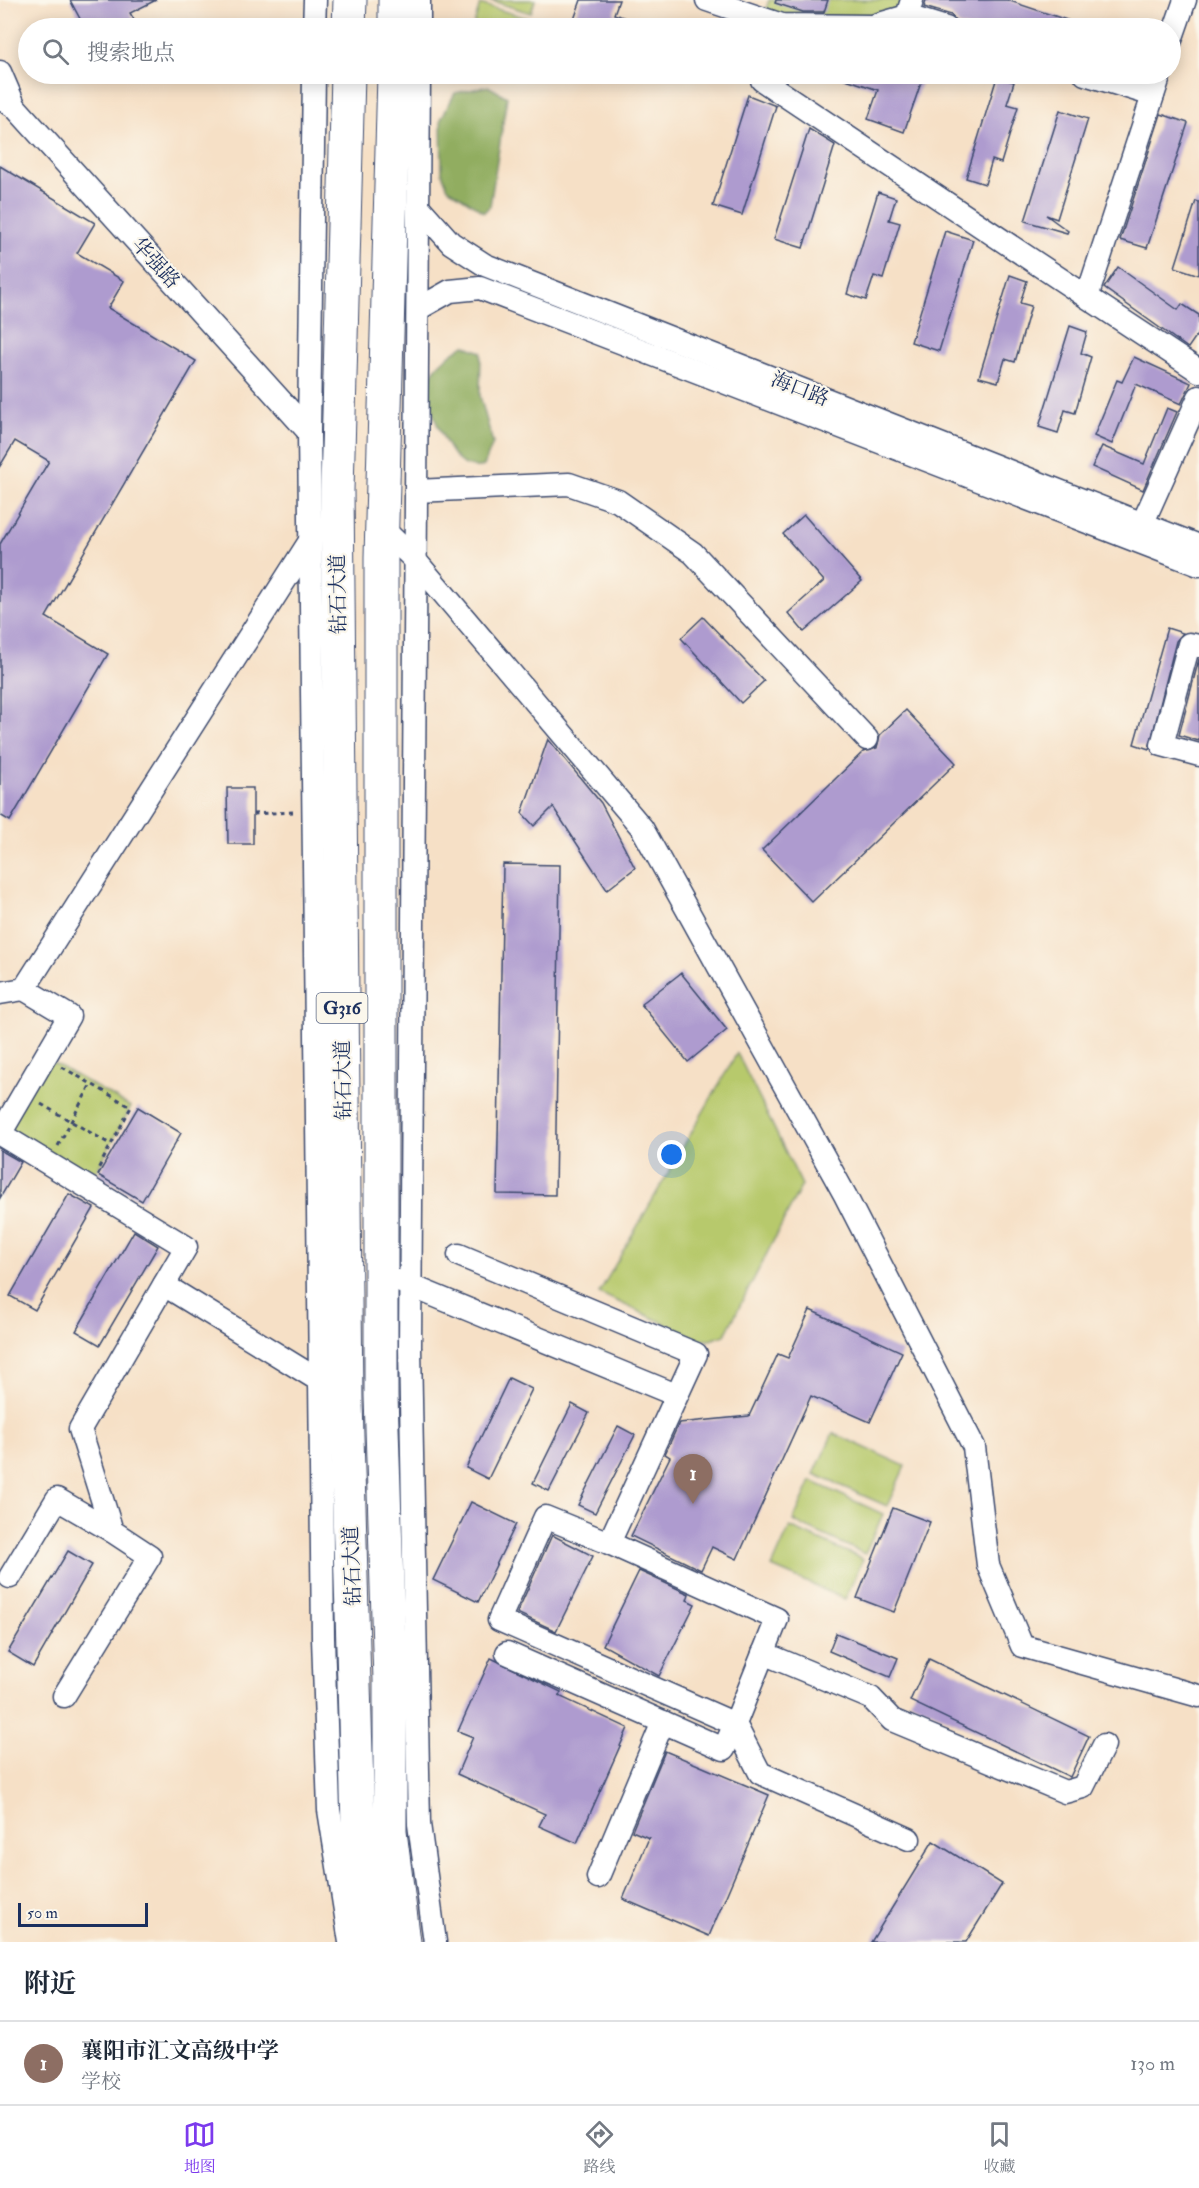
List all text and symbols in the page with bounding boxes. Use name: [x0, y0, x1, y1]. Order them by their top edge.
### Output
search box: [18, 18, 1181, 84]
icon: search: [39, 35, 72, 68]
text: 搜索地点: [87, 39, 175, 67]
street label: 华强路: [127, 232, 185, 294]
street label: 海口路: [768, 367, 832, 411]
street label: 钻石大道: [325, 554, 351, 634]
road number: G316: [316, 993, 368, 1023]
street label: 钻石大道: [330, 1040, 356, 1120]
your location: [657, 1140, 686, 1169]
pin: 1: [674, 1454, 712, 1504]
street label: 钻石大道: [338, 1526, 366, 1606]
scale bar: [18, 1900, 148, 1928]
text: 50 m: [27, 1903, 58, 1923]
text: 附近: [24, 1968, 76, 2000]
text: 襄阳市汇文高级中学: [81, 2037, 279, 2065]
text: 1: [40, 2051, 47, 2076]
text: 130 m: [1130, 2051, 1175, 2076]
text: 学校: [81, 2069, 121, 2094]
tab: 地图: [183, 2118, 216, 2177]
tab: 路线: [583, 2118, 616, 2177]
tab: 收藏: [983, 2118, 1016, 2177]

